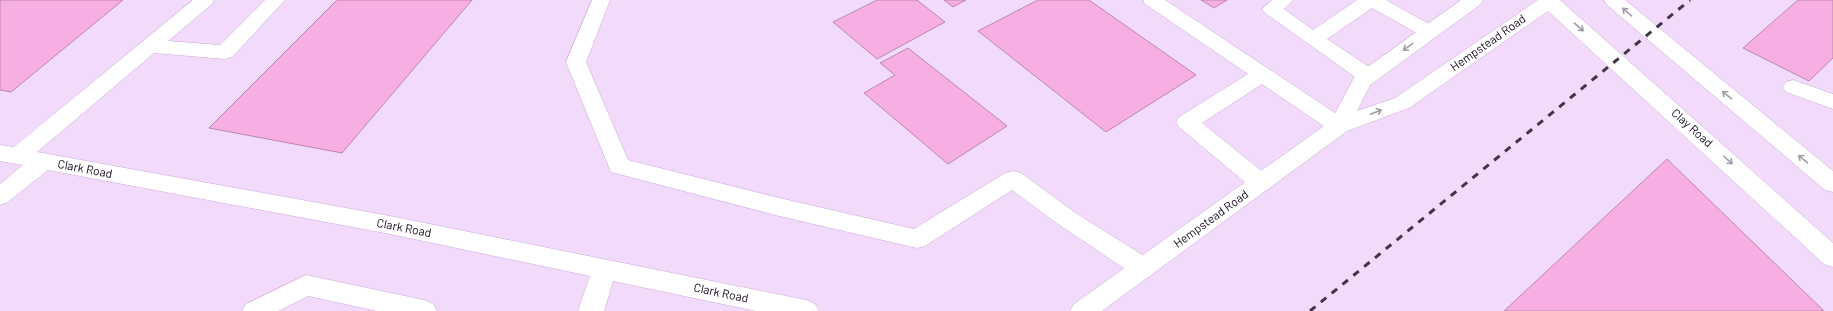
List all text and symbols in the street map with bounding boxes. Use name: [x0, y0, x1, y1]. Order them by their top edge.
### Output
one-way arrow: [1622, 7, 1632, 17]
street label: Hempstead Road: [1447, 11, 1528, 73]
one-way arrow: [1574, 22, 1584, 31]
one-way arrow: [1402, 43, 1413, 51]
one-way arrow: [1721, 91, 1732, 100]
street label: Clay Road: [1669, 105, 1716, 149]
one-way arrow: [1369, 108, 1381, 116]
one-way arrow: [1798, 155, 1808, 164]
street label: Clark Road: [57, 156, 114, 180]
one-way arrow: [1723, 156, 1733, 165]
street label: Hempstead Road: [1170, 186, 1250, 250]
street label: Clark Road: [376, 215, 433, 239]
street label: Clark Road: [693, 279, 750, 305]

